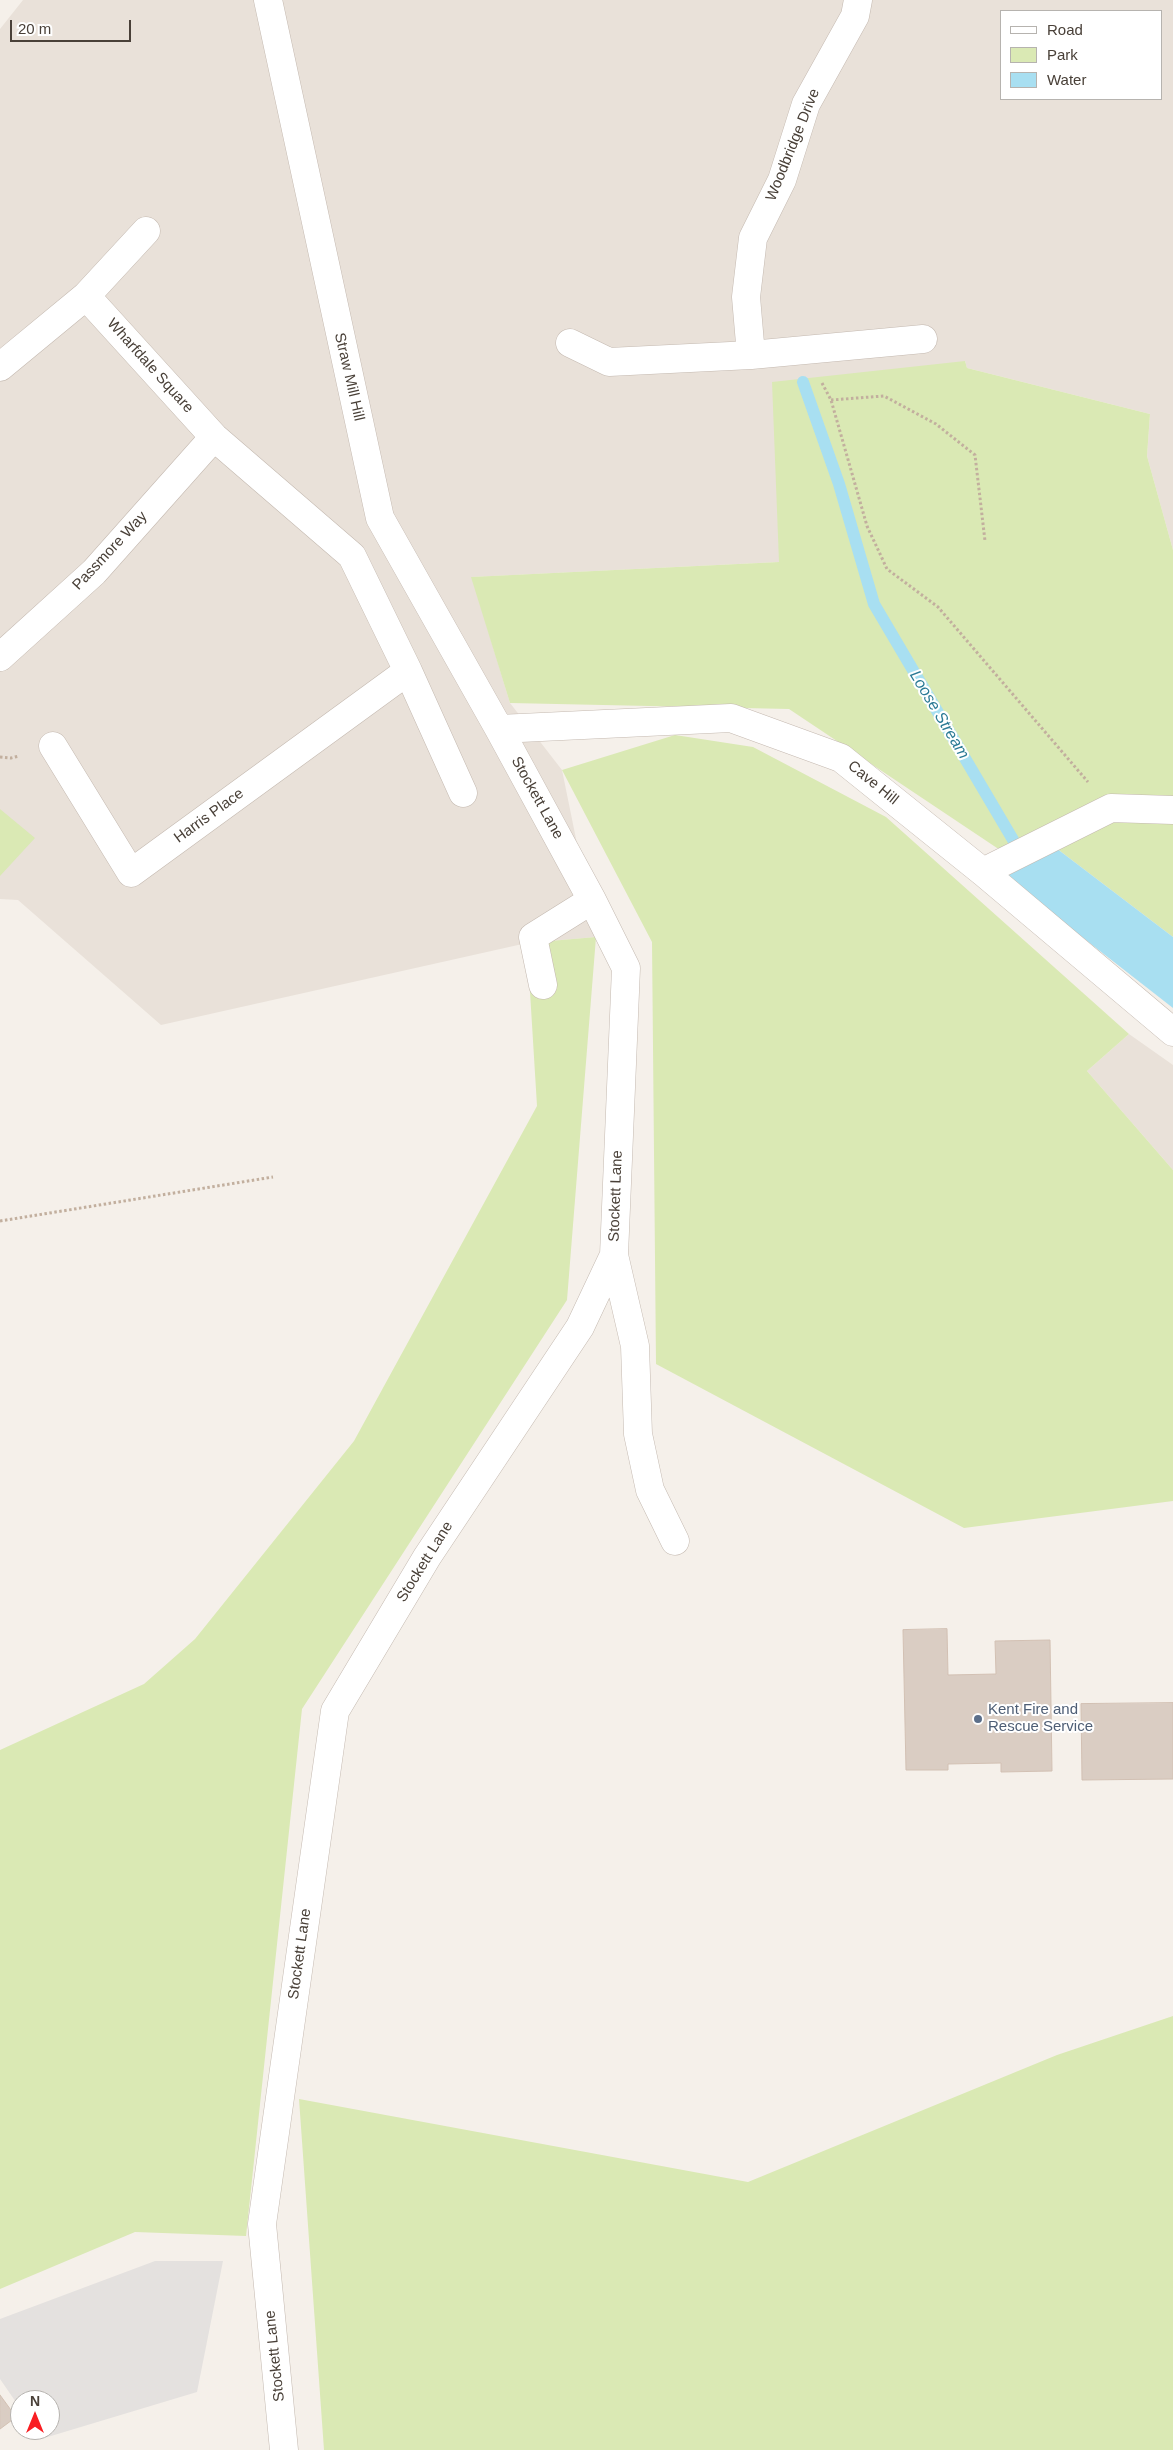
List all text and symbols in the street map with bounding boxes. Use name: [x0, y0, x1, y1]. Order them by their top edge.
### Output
scale bar: [12, 10, 134, 42]
legend: [1000, 10, 1163, 100]
text: 20 m: [18, 20, 51, 37]
text: Road: [1047, 21, 1083, 38]
text: Park: [1047, 46, 1078, 63]
text: Water: [1047, 71, 1086, 88]
street label: Woodbridge Drive: [762, 86, 824, 204]
street label: Wharfdale Square: [103, 315, 197, 417]
street label: Straw Mill Hill: [330, 331, 368, 423]
street label: Passmore Way: [69, 508, 151, 594]
water label: Loose Stream: [905, 667, 973, 763]
street label: Stockett Lane: [507, 754, 567, 842]
street label: Cave Hill: [844, 757, 902, 809]
street label: Harris Place: [171, 785, 247, 847]
street label: Stockett Lane: [605, 1150, 627, 1242]
street label: Stockett Lane: [393, 1518, 457, 1606]
place label: Kent Fire and Rescue Service: [988, 1701, 1093, 1736]
marker: Kent Fire and Rescue Service: [972, 1713, 984, 1725]
street label: Stockett Lane: [285, 1907, 315, 2001]
street label: Stockett Lane: [261, 2309, 289, 2403]
north arrow: [10, 2390, 60, 2440]
text: N: [30, 2393, 40, 2409]

